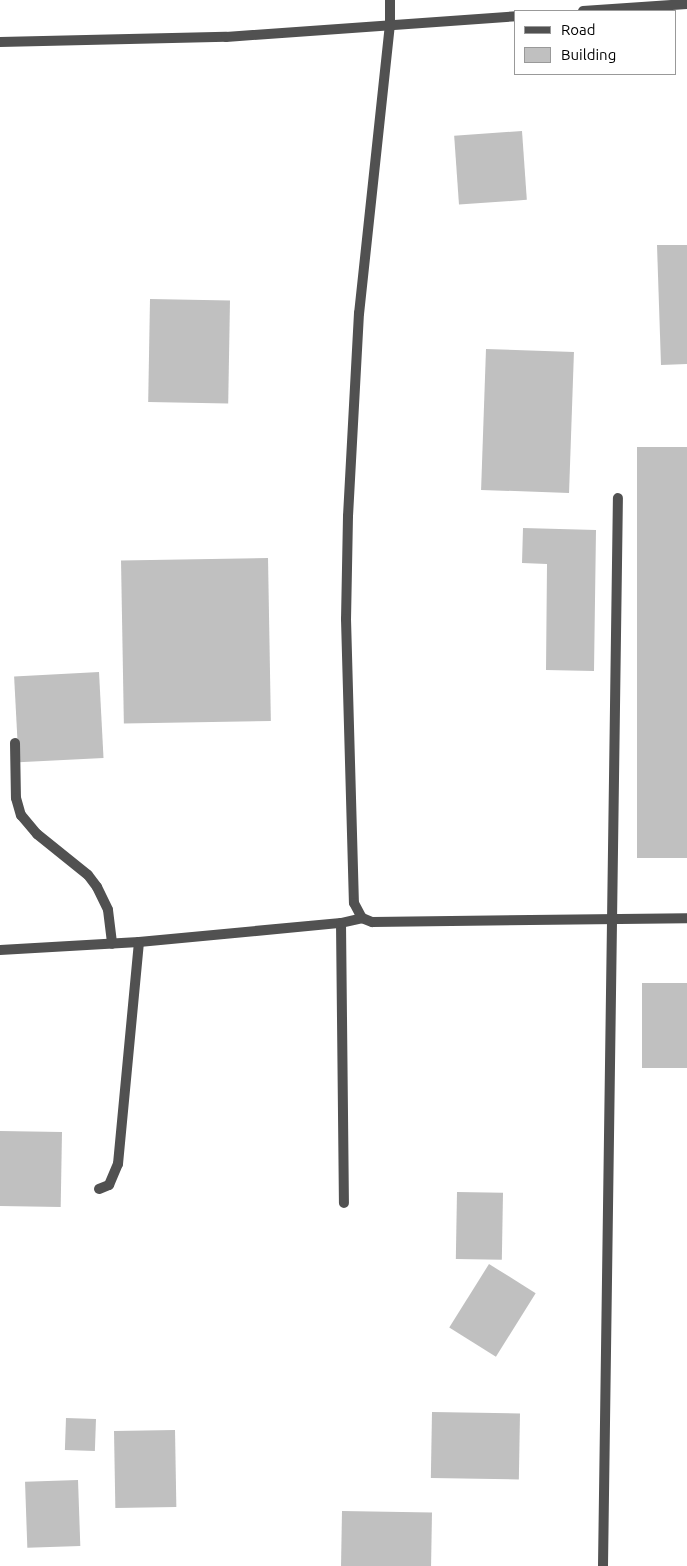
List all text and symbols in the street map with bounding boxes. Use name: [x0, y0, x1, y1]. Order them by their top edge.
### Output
legend: [514, 10, 677, 75]
text: Road: [561, 21, 596, 38]
text: Building: [561, 46, 616, 63]

